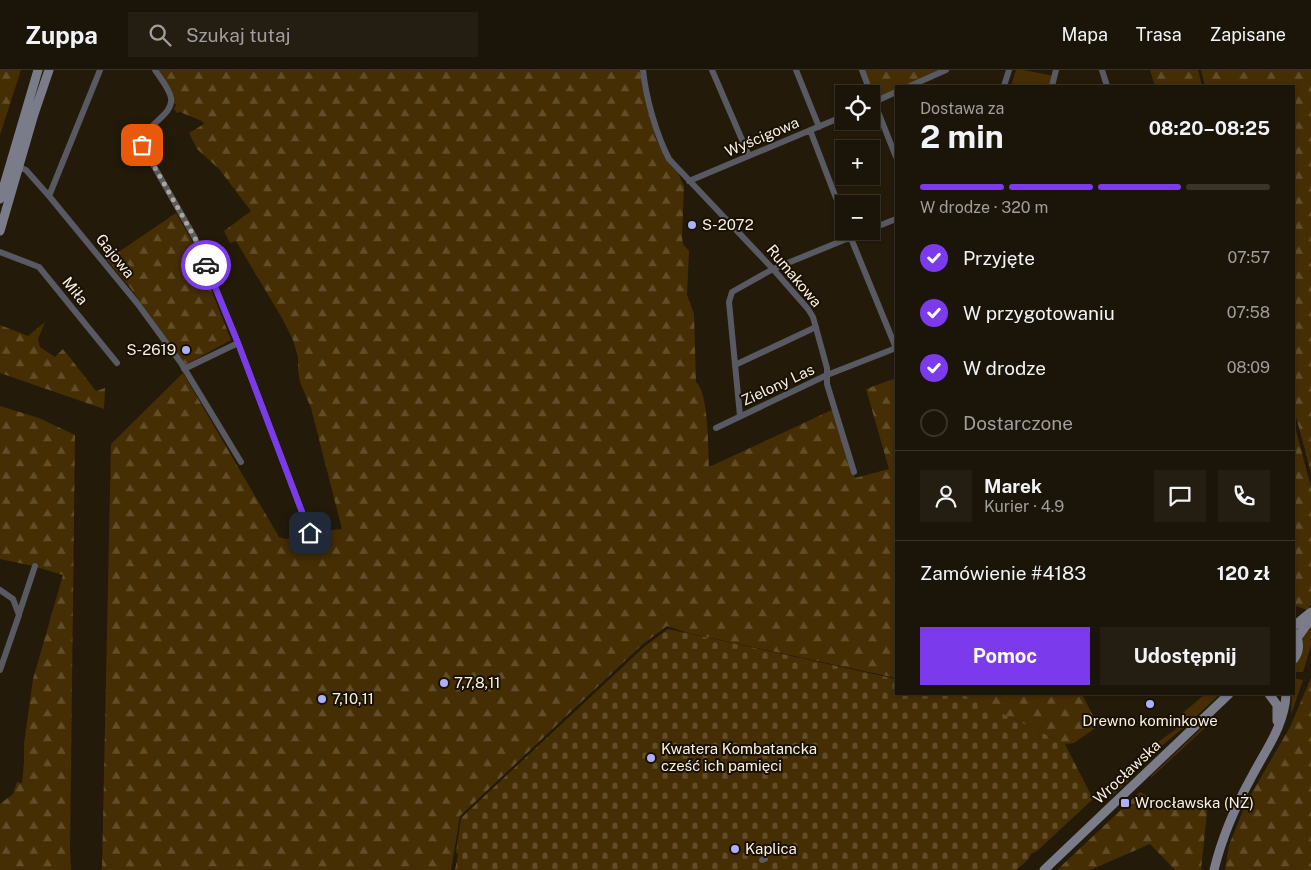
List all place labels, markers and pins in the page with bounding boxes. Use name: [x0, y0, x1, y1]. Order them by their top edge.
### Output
pin: [121, 124, 163, 166]
place label: S-2072: [702, 216, 754, 233]
marker: S-2072: [686, 219, 698, 231]
place label: S-2619: [126, 341, 176, 358]
marker: S-2619: [180, 344, 192, 356]
pin: [289, 512, 331, 554]
place label: 7,7,8,11: [454, 674, 500, 691]
marker: 7,7,8,11: [438, 677, 450, 689]
place label: 7,10,11: [332, 690, 374, 707]
marker: 7,10,11: [316, 693, 328, 705]
marker: Drewno kominkowe: [1144, 698, 1156, 710]
place label: Drewno kominkowe: [1082, 712, 1218, 729]
place label: Kwatera Kombatancka cześć ich pamięci: [661, 740, 817, 774]
marker: Kwatera Kombatancka cześć ich pamięci: [645, 752, 657, 764]
place label: Wrocławska (NŻ): [1135, 793, 1254, 811]
marker: Wrocławska (NŻ): [1119, 797, 1131, 809]
place label: Kaplica: [745, 840, 797, 857]
marker: Kaplica: [729, 843, 741, 855]

